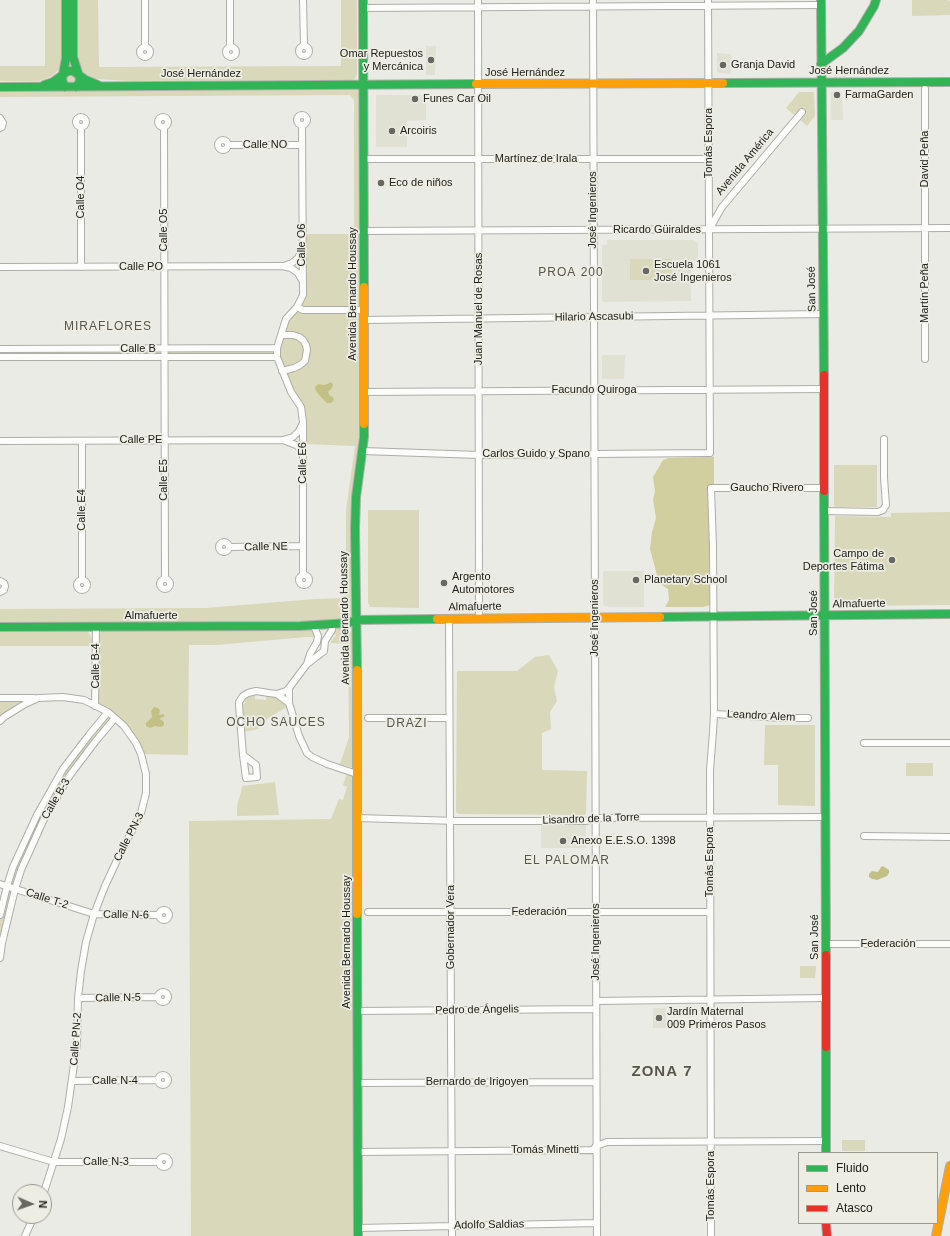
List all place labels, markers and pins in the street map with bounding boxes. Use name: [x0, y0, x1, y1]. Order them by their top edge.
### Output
place label: Omar Repuestos y Mercánica: [340, 47, 423, 73]
marker: Omar Repuestos y Mercánica: [426, 55, 436, 65]
place label: Granja David: [731, 58, 795, 72]
marker: Granja David: [718, 60, 728, 70]
place label: FarmaGarden: [845, 88, 913, 102]
marker: FarmaGarden: [832, 90, 842, 100]
place label: Funes Car Oil: [423, 92, 491, 106]
marker: Funes Car Oil: [410, 94, 420, 104]
place label: Arcoiris: [400, 124, 437, 138]
marker: Arcoiris: [387, 126, 397, 136]
place label: Eco de niños: [389, 176, 453, 190]
marker: Eco de niños: [376, 178, 386, 188]
place label: Escuela 1061 José Ingenieros: [654, 258, 732, 284]
marker: Escuela 1061 José Ingenieros: [641, 266, 651, 276]
place label: Campo de Deportes Fátima: [803, 547, 884, 573]
marker: Campo de Deportes Fátima: [887, 555, 897, 565]
place label: Argento Automotores: [452, 570, 514, 596]
place label: Planetary School: [644, 573, 727, 587]
marker: Planetary School: [631, 575, 641, 585]
marker: Argento Automotores: [439, 578, 449, 588]
place label: Anexo E.E.S.O. 1398: [571, 834, 676, 848]
marker: Anexo E.E.S.O. 1398: [558, 836, 568, 846]
place label: Jardín Maternal 009 Primeros Pasos: [667, 1005, 766, 1031]
marker: Jardín Maternal 009 Primeros Pasos: [654, 1013, 664, 1023]

